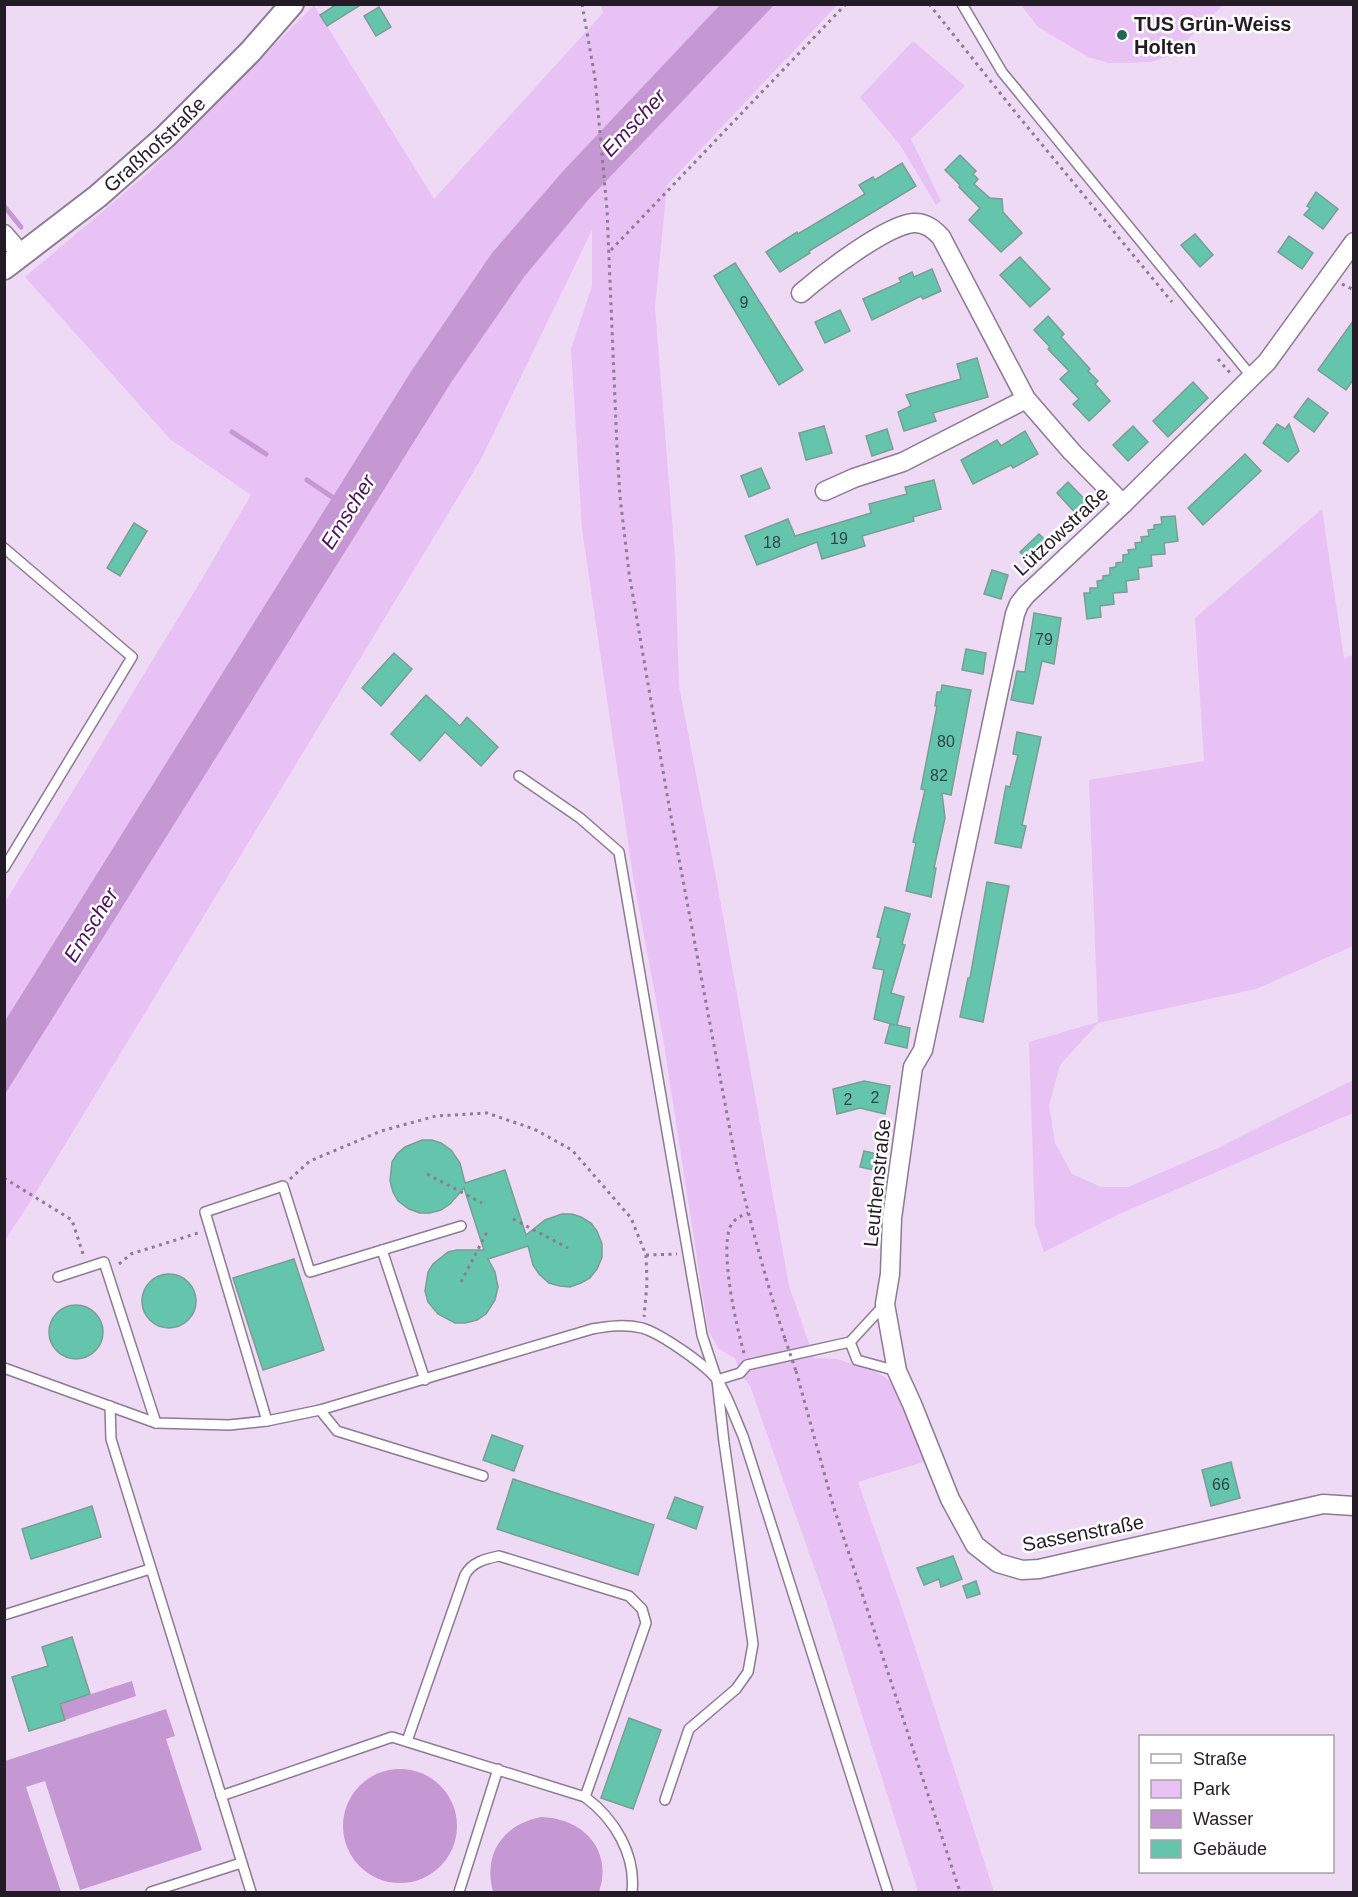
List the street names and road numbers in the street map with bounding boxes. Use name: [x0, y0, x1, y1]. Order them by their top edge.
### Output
street label: Graßhofstraße: [99, 92, 210, 197]
street label: Lützowstraße: [1010, 482, 1112, 580]
street label: Leuthenstraße: [859, 1118, 895, 1248]
street label: Sassenstraße: [1020, 1510, 1146, 1556]

